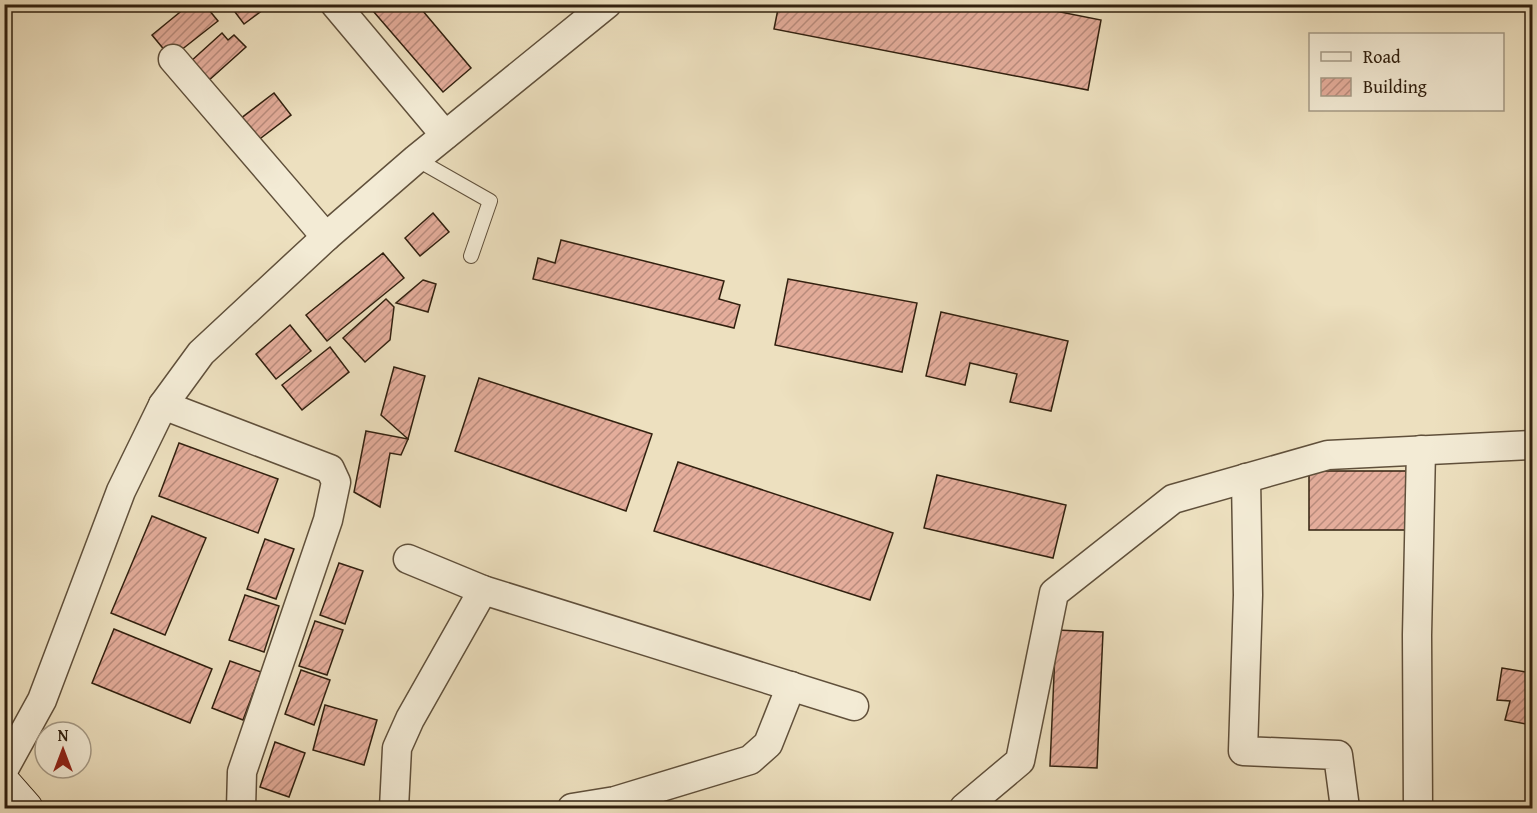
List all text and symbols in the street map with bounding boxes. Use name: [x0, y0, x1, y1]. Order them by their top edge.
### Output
legend: [1309, 33, 1504, 111]
text: Road: [1363, 43, 1401, 70]
text: Building: [1363, 73, 1427, 100]
north arrow: [33, 720, 93, 780]
text: N: [58, 723, 69, 747]

